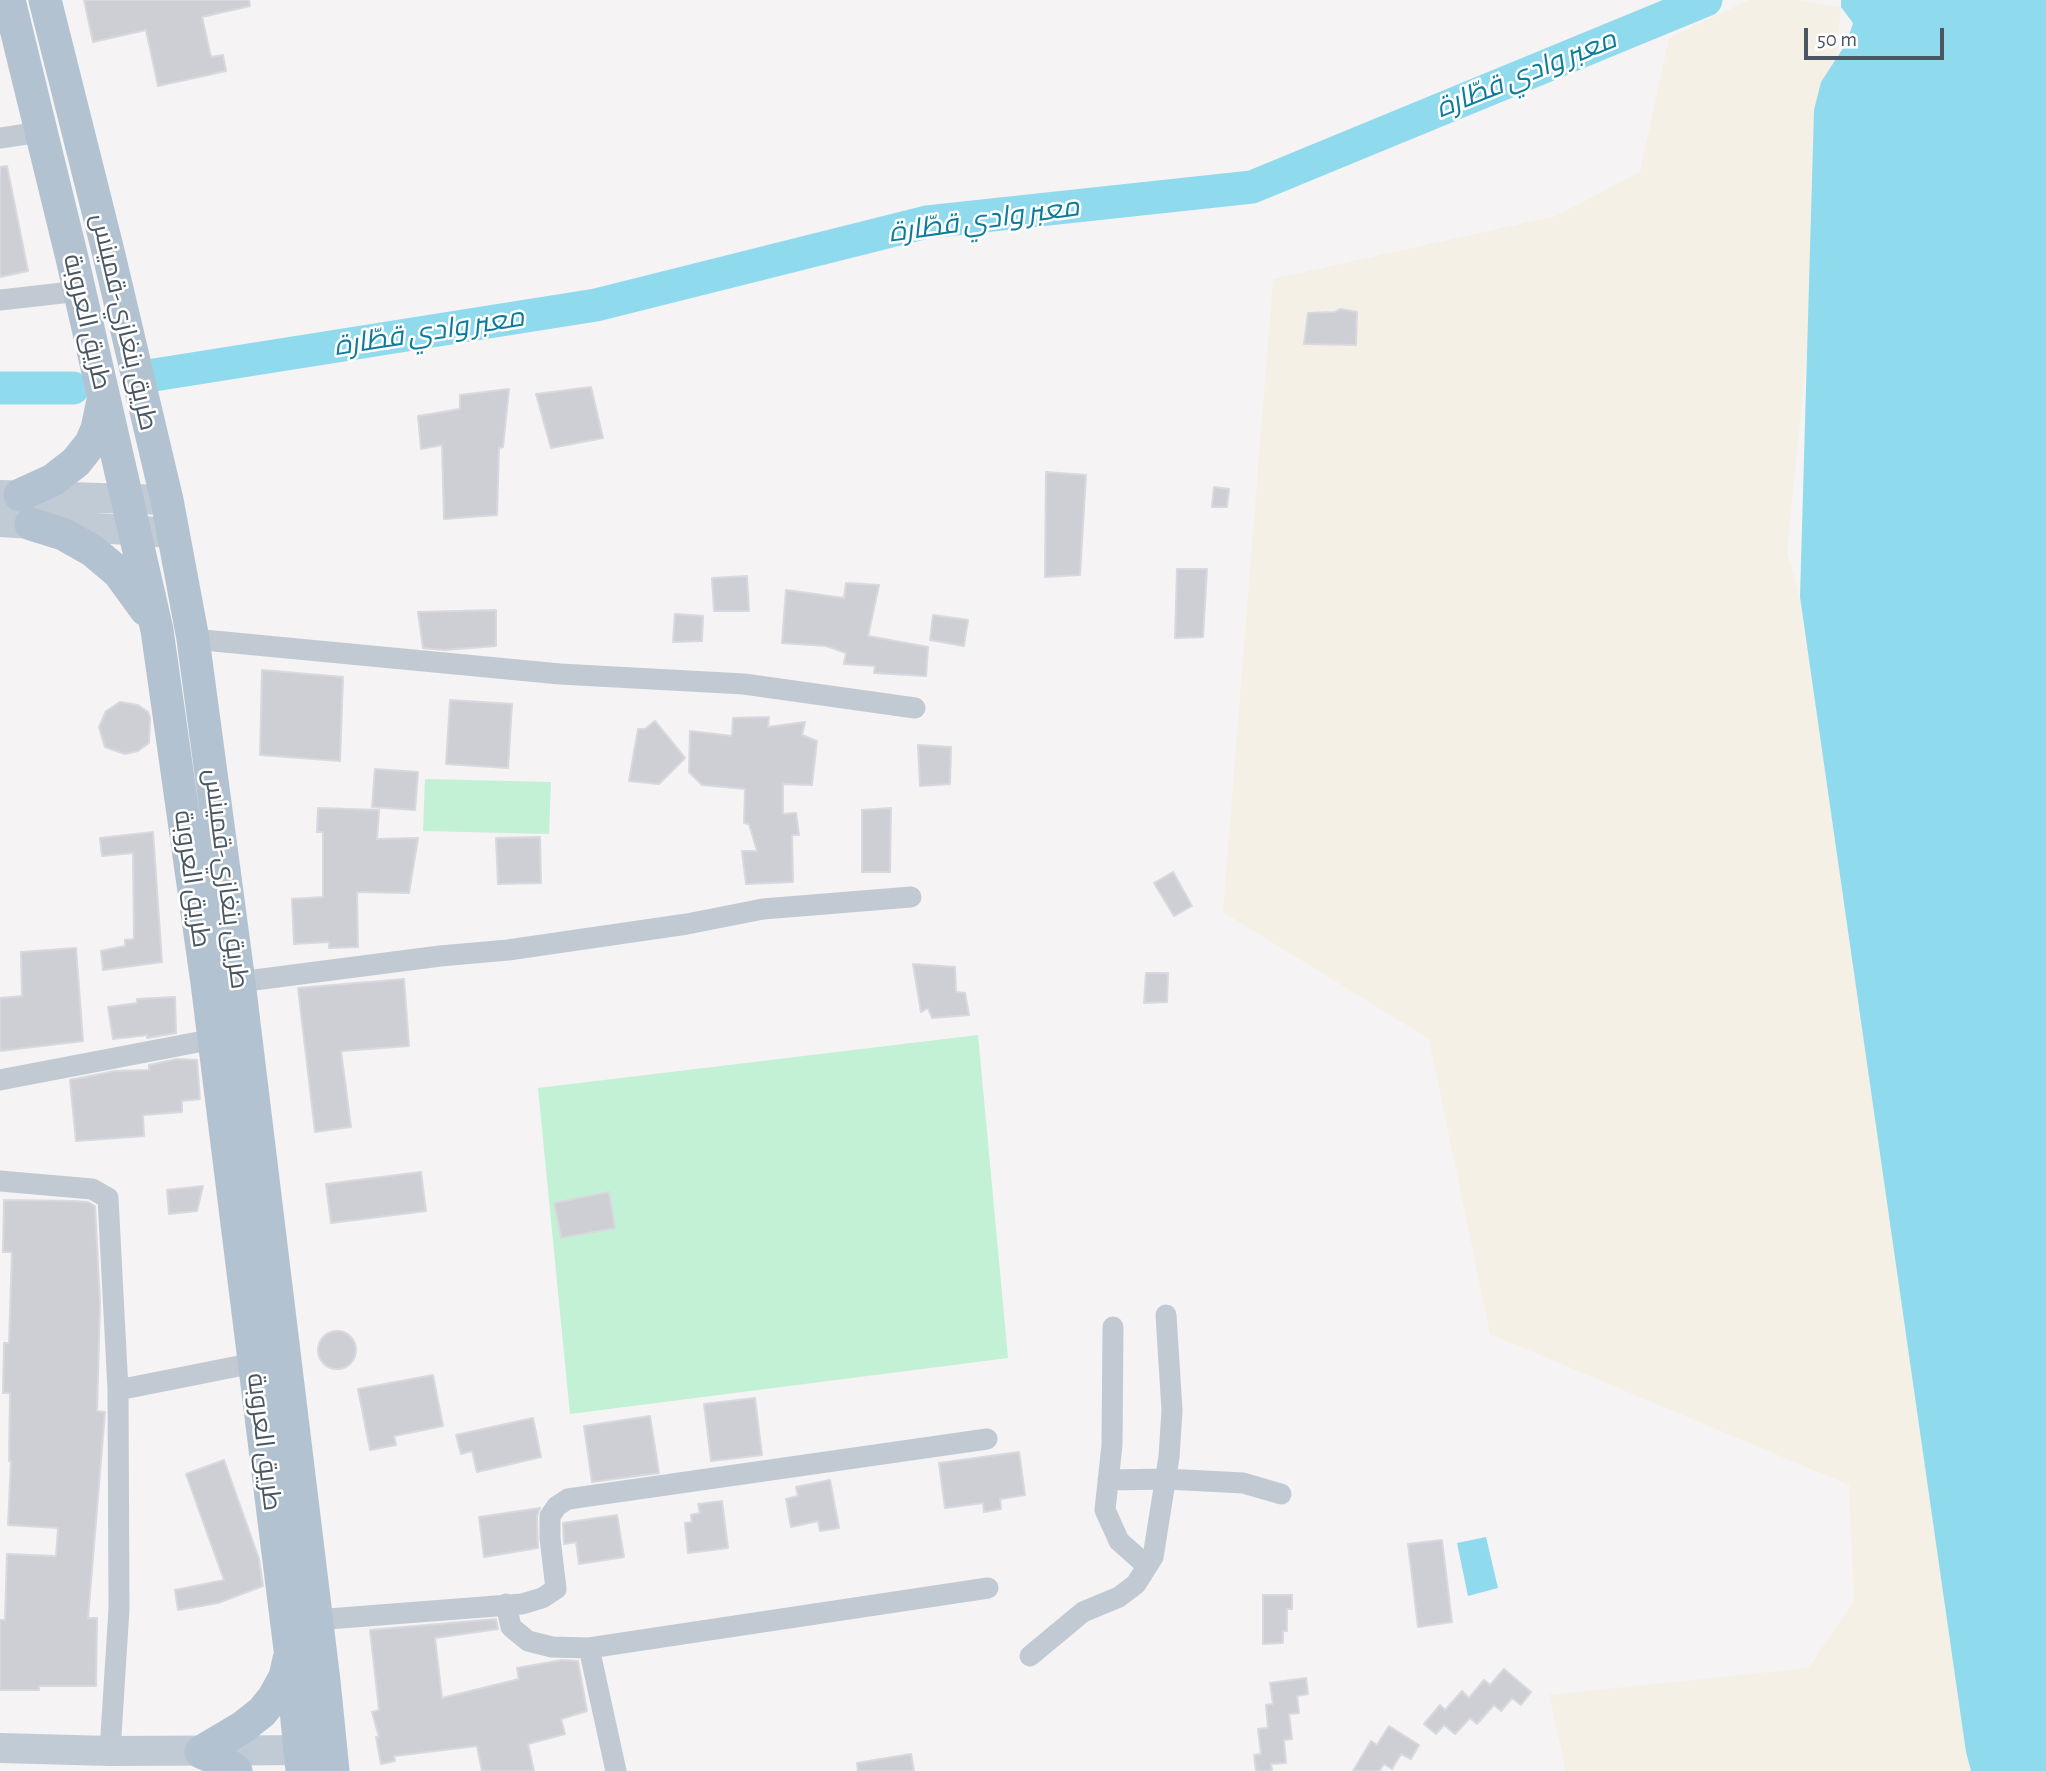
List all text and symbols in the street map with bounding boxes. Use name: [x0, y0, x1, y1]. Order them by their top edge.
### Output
scale bar: [1808, 14, 1948, 58]
water label: معبر وادي قطّارة: [1431, 22, 1621, 126]
text: 50 m: [1817, 29, 1857, 50]
water label: معبر وادي قطّارة: [887, 190, 1081, 250]
street label: طريق بنغازي-قمينس: [84, 211, 164, 433]
street label: طريق العروبة: [56, 251, 118, 393]
water label: معبر وادي قطّارة: [332, 300, 526, 364]
street label: طريق بنغازي-قمينس: [197, 767, 255, 991]
street label: طريق العروبة: [167, 808, 217, 950]
street label: طريق العروبة: [240, 1371, 288, 1513]

